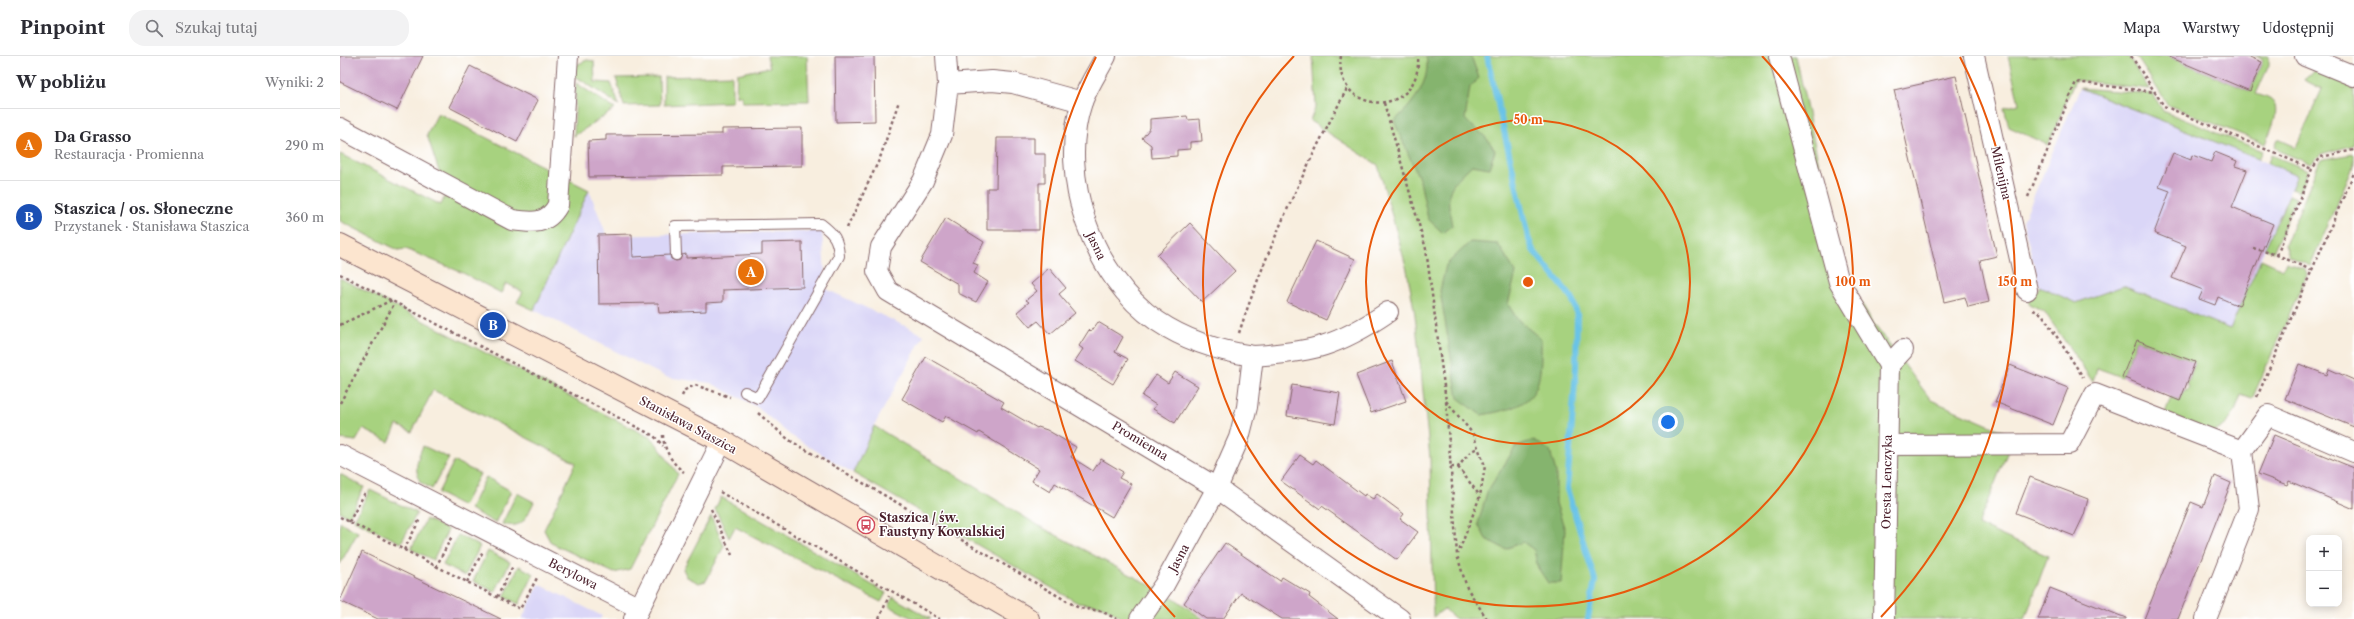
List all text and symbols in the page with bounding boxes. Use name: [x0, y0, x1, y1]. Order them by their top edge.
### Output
search box: [129, 10, 409, 46]
text: Pinpoint: [20, 16, 105, 39]
icon: search: [143, 17, 165, 39]
text: Szukaj tutaj: [175, 18, 257, 37]
text: Mapa: [2123, 19, 2160, 37]
text: Warstwy: [2182, 19, 2240, 37]
text: Udostępnij: [2262, 19, 2334, 37]
text: W pobliżu: [16, 72, 106, 92]
text: Wyniki: 2: [265, 74, 324, 90]
text: 50 m: [1513, 112, 1543, 127]
text: Da Grasso: [54, 127, 131, 146]
text: A: [24, 137, 34, 153]
text: 290 m: [285, 137, 324, 153]
street label: Milenijna: [1988, 145, 2015, 202]
text: Restauracja · Promienna: [54, 146, 204, 162]
text: Staszica / os. Słoneczne: [54, 199, 233, 218]
text: B: [24, 209, 34, 225]
text: 360 m: [285, 209, 324, 225]
text: Przystanek · Stanisława Staszica: [54, 218, 249, 234]
street label: Jasna: [1082, 227, 1110, 263]
pin: A: [738, 257, 764, 287]
text: 100 m: [1835, 274, 1871, 289]
text: 150 m: [1998, 274, 2032, 289]
centre of rings: [1521, 275, 1535, 289]
pin: B: [480, 310, 506, 340]
street label: Stanisława Staszica: [637, 393, 740, 457]
your location: [1658, 412, 1678, 432]
street label: Promienna: [1109, 418, 1172, 464]
street label: Oresta Lenczyka: [1878, 434, 1895, 529]
place label: Staszica / św. Faustyny Kowalskiej: [879, 510, 1005, 539]
bus stop icon: Staszica / św. Faustyny Kowalskiej: [856, 515, 876, 535]
map controls: [2306, 535, 2342, 607]
button: +: [2306, 535, 2342, 571]
street label: Jasna: [1164, 541, 1192, 576]
street label: Berylowa: [546, 555, 601, 593]
button: −: [2306, 571, 2342, 607]

